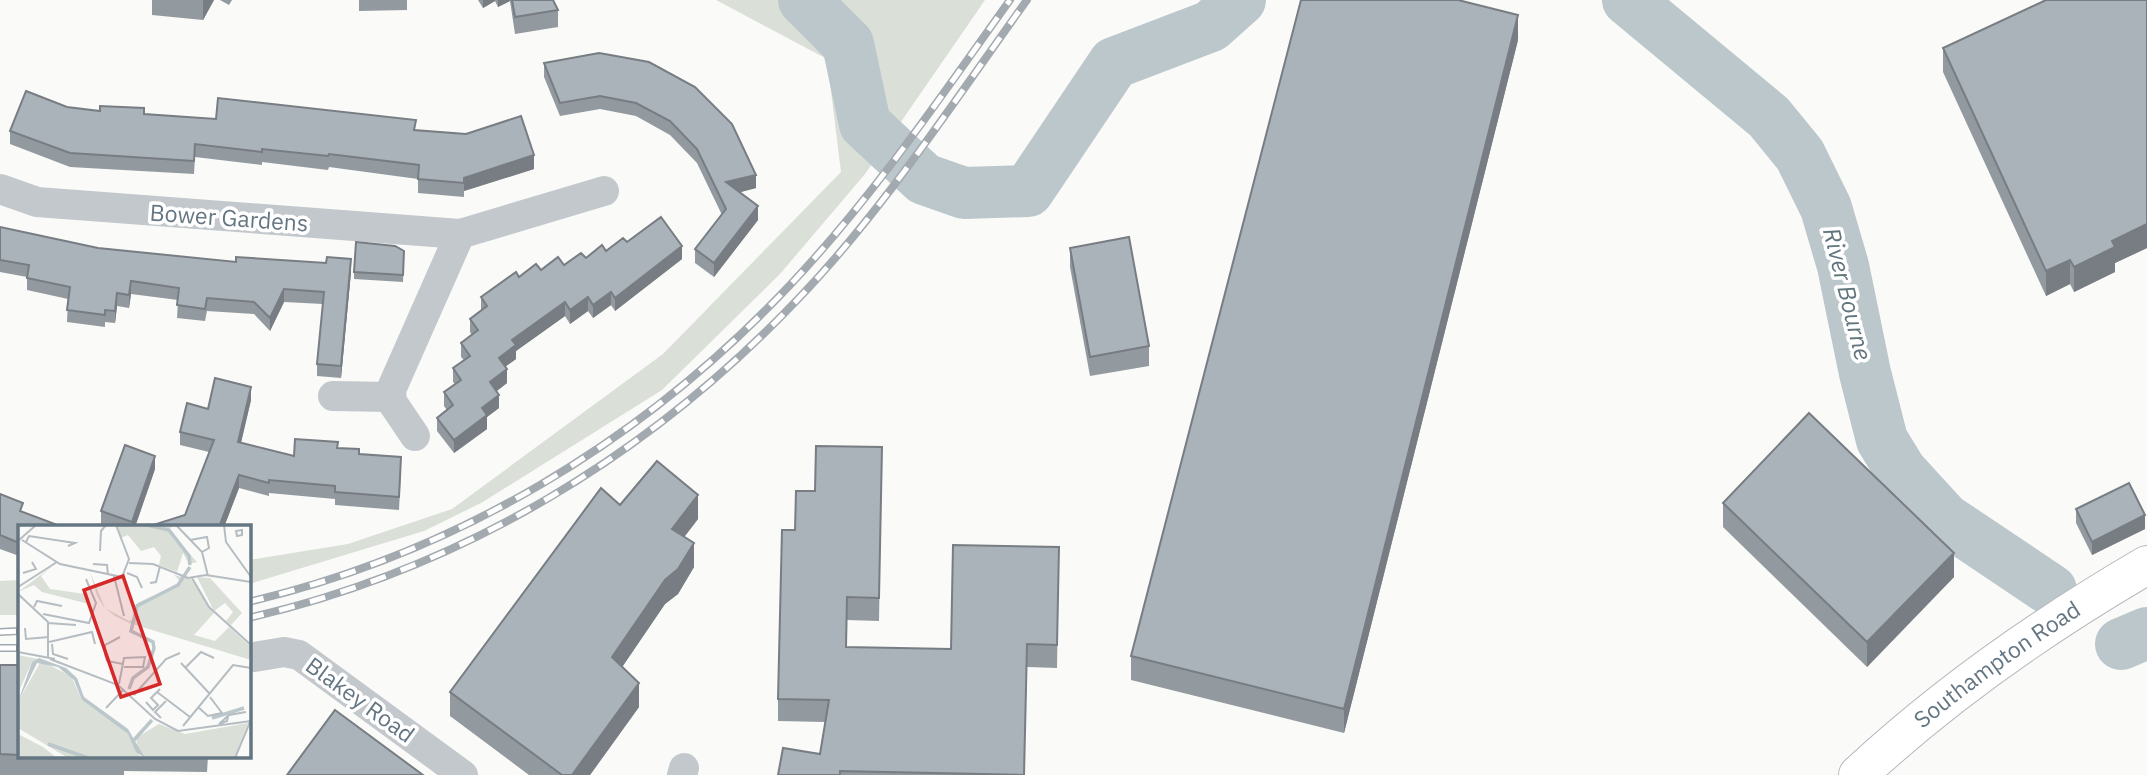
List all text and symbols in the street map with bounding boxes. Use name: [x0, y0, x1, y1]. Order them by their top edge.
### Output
street label: Bower Gardens: [149, 197, 309, 237]
water label: River Bourne: [1816, 224, 1880, 363]
inset map: [18, 525, 250, 758]
street label: Southampton Road: [1907, 594, 2086, 734]
street label: Blakey Road: [300, 650, 421, 749]

